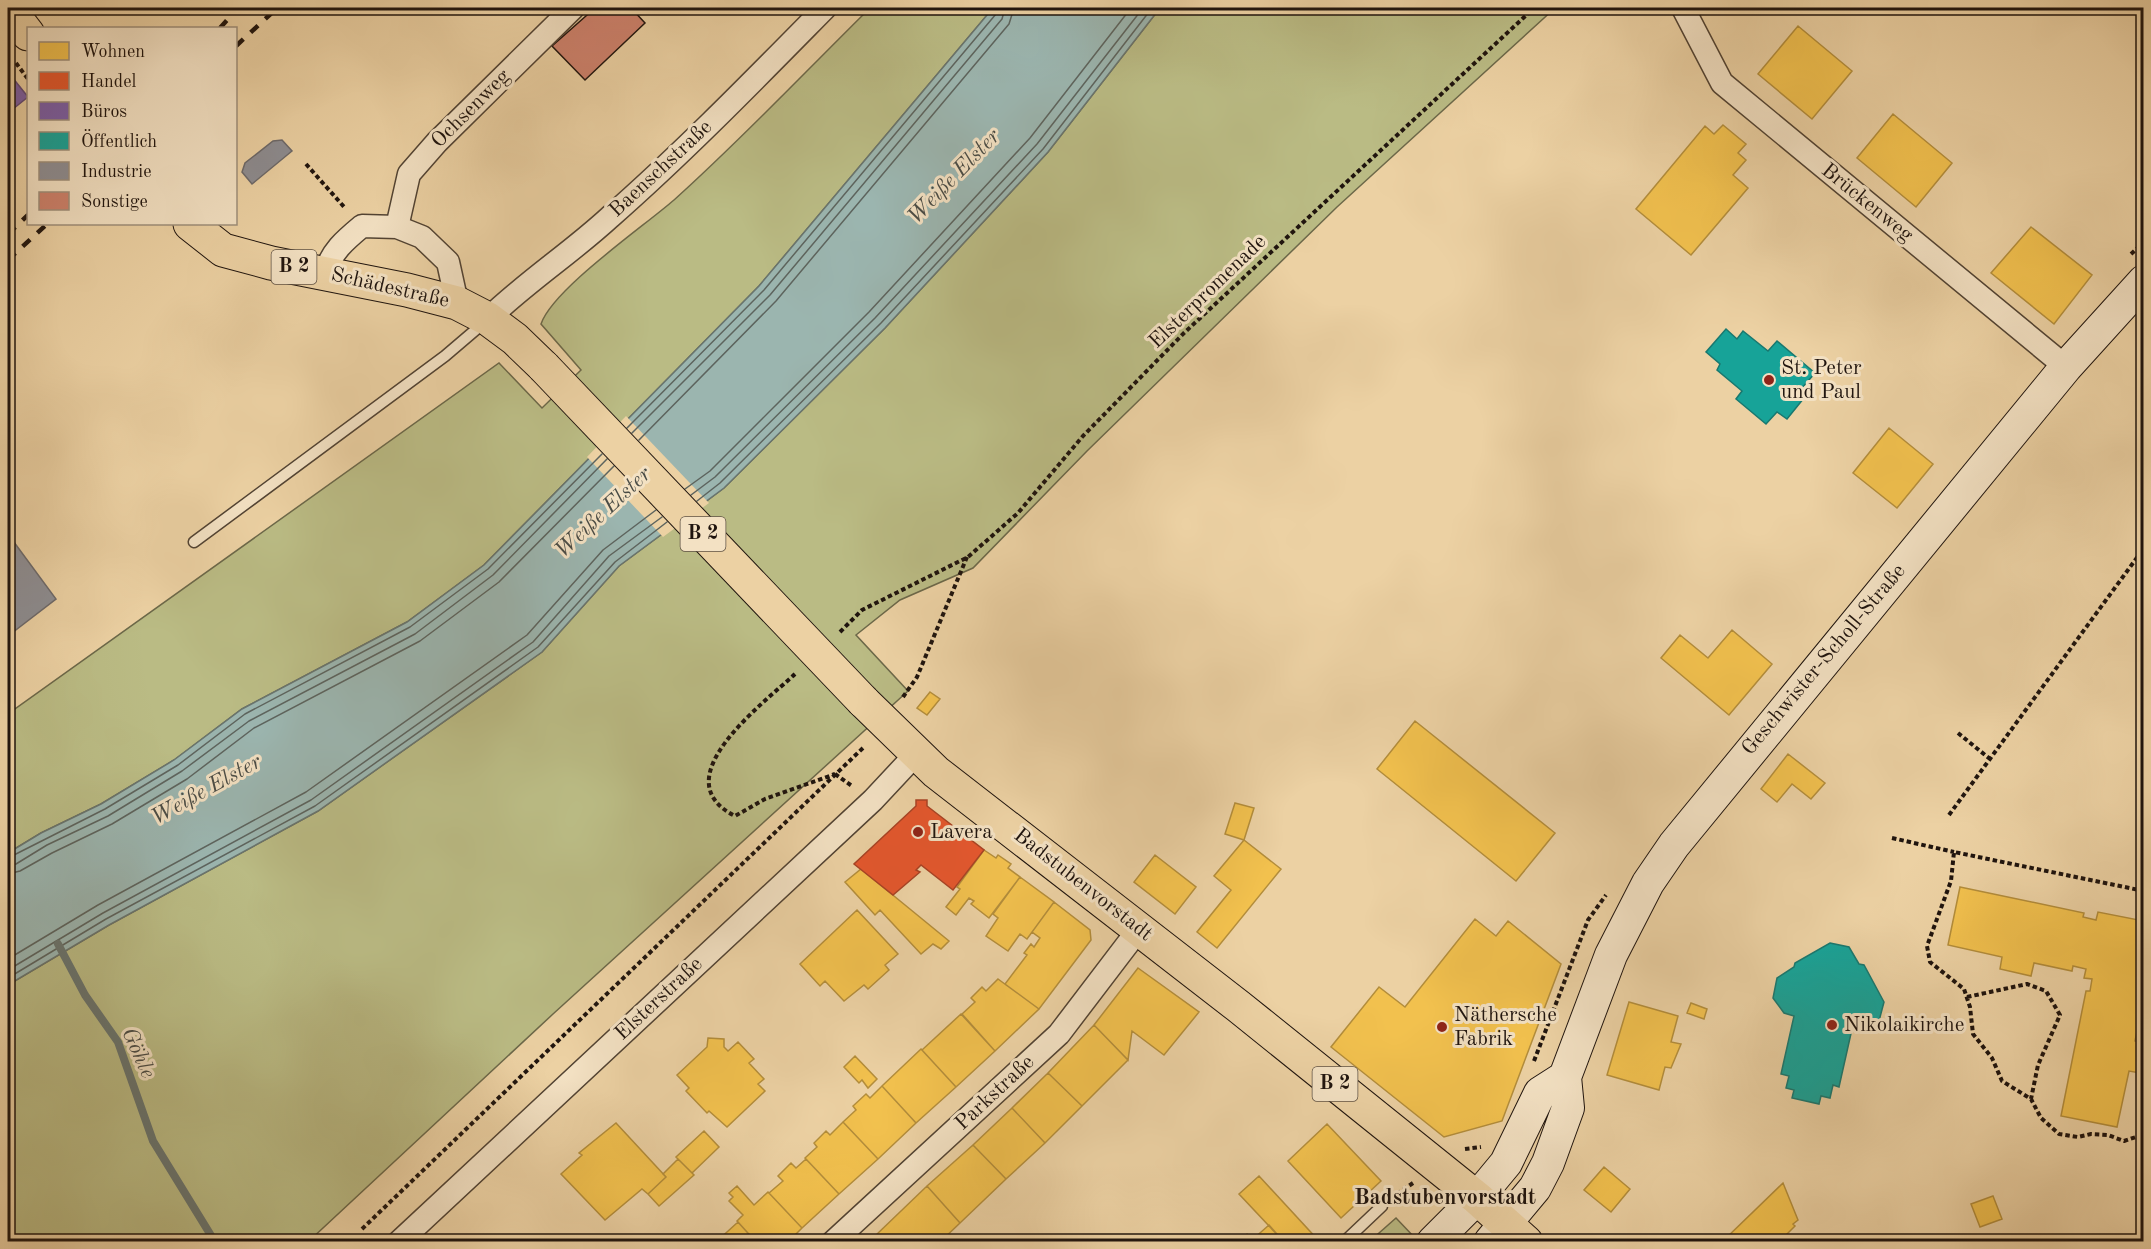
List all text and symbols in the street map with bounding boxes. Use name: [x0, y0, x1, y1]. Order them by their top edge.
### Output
legend: [27, 27, 237, 225]
text: Wohnen: [81, 43, 145, 61]
street label: Ochsenweg: [428, 65, 515, 152]
text: Handel: [81, 73, 136, 91]
text: Büros: [81, 103, 127, 121]
street label: Baenschstraße: [606, 116, 716, 222]
water label: Weiße Elster: [904, 125, 1005, 229]
text: Öffentlich: [81, 129, 157, 151]
street label: Brückenweg: [1817, 160, 1918, 247]
text: Industrie: [81, 163, 151, 181]
text: Sonstige: [81, 193, 148, 211]
street label: Elsterpromenade: [1146, 231, 1270, 353]
road number: B 2: [272, 250, 316, 284]
street label: Schädestraße: [329, 264, 451, 312]
place label: St. Peter und Paul: [1781, 358, 1862, 403]
marker: St. Peter und Paul: [1762, 373, 1776, 387]
water label: Weiße Elster: [551, 463, 656, 563]
road number: B 2: [680, 517, 726, 551]
street label: Geschwister-Scholl-Straße: [1738, 561, 1910, 759]
water label: Weiße Elster: [147, 750, 265, 829]
place label: Lavera: [930, 822, 993, 843]
marker: Lavera: [911, 825, 925, 839]
street label: Badstubenvorstadt: [1010, 825, 1156, 945]
street label: Elsterstraße: [611, 953, 707, 1045]
place label: Näthersche Fabrik: [1454, 1005, 1557, 1050]
place label: Nikolaikirche: [1844, 1015, 1964, 1036]
marker: Nikolaikirche: [1825, 1018, 1839, 1032]
marker: Näthersche Fabrik: [1435, 1020, 1449, 1034]
water label: Göhle: [117, 1024, 159, 1082]
street label: Parkstraße: [951, 1051, 1039, 1135]
road number: B 2: [1312, 1067, 1358, 1101]
district label: Badstubenvorstadt: [1354, 1187, 1536, 1209]

